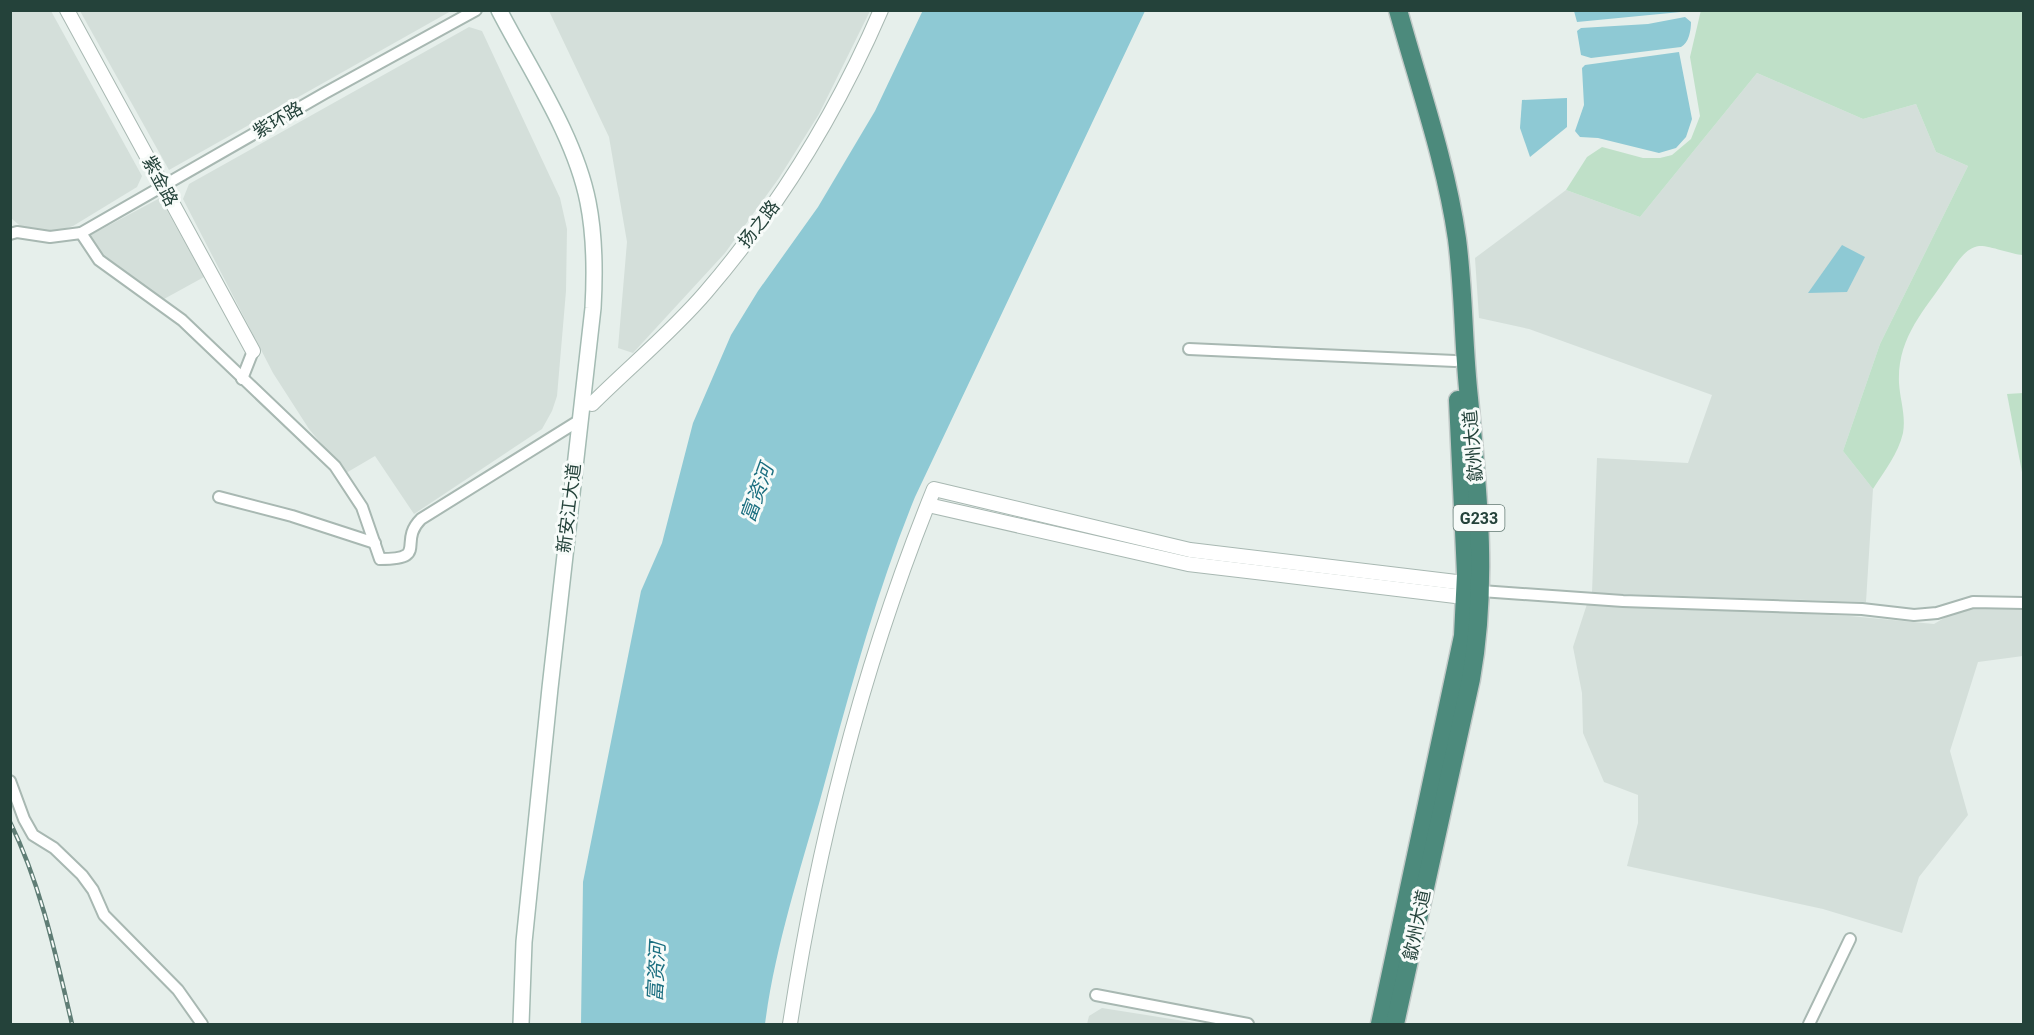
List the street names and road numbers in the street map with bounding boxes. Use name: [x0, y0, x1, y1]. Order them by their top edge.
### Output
street label: 紫环路: [249, 97, 306, 142]
street label: 紫金路: [138, 152, 182, 210]
street label: 扬之路: [734, 196, 784, 251]
street label: 歙州大道: [1459, 409, 1486, 483]
street label: 新安江大道: [553, 462, 584, 554]
road number: G233: [1454, 505, 1504, 531]
street label: 歙州大道: [1399, 887, 1434, 962]

